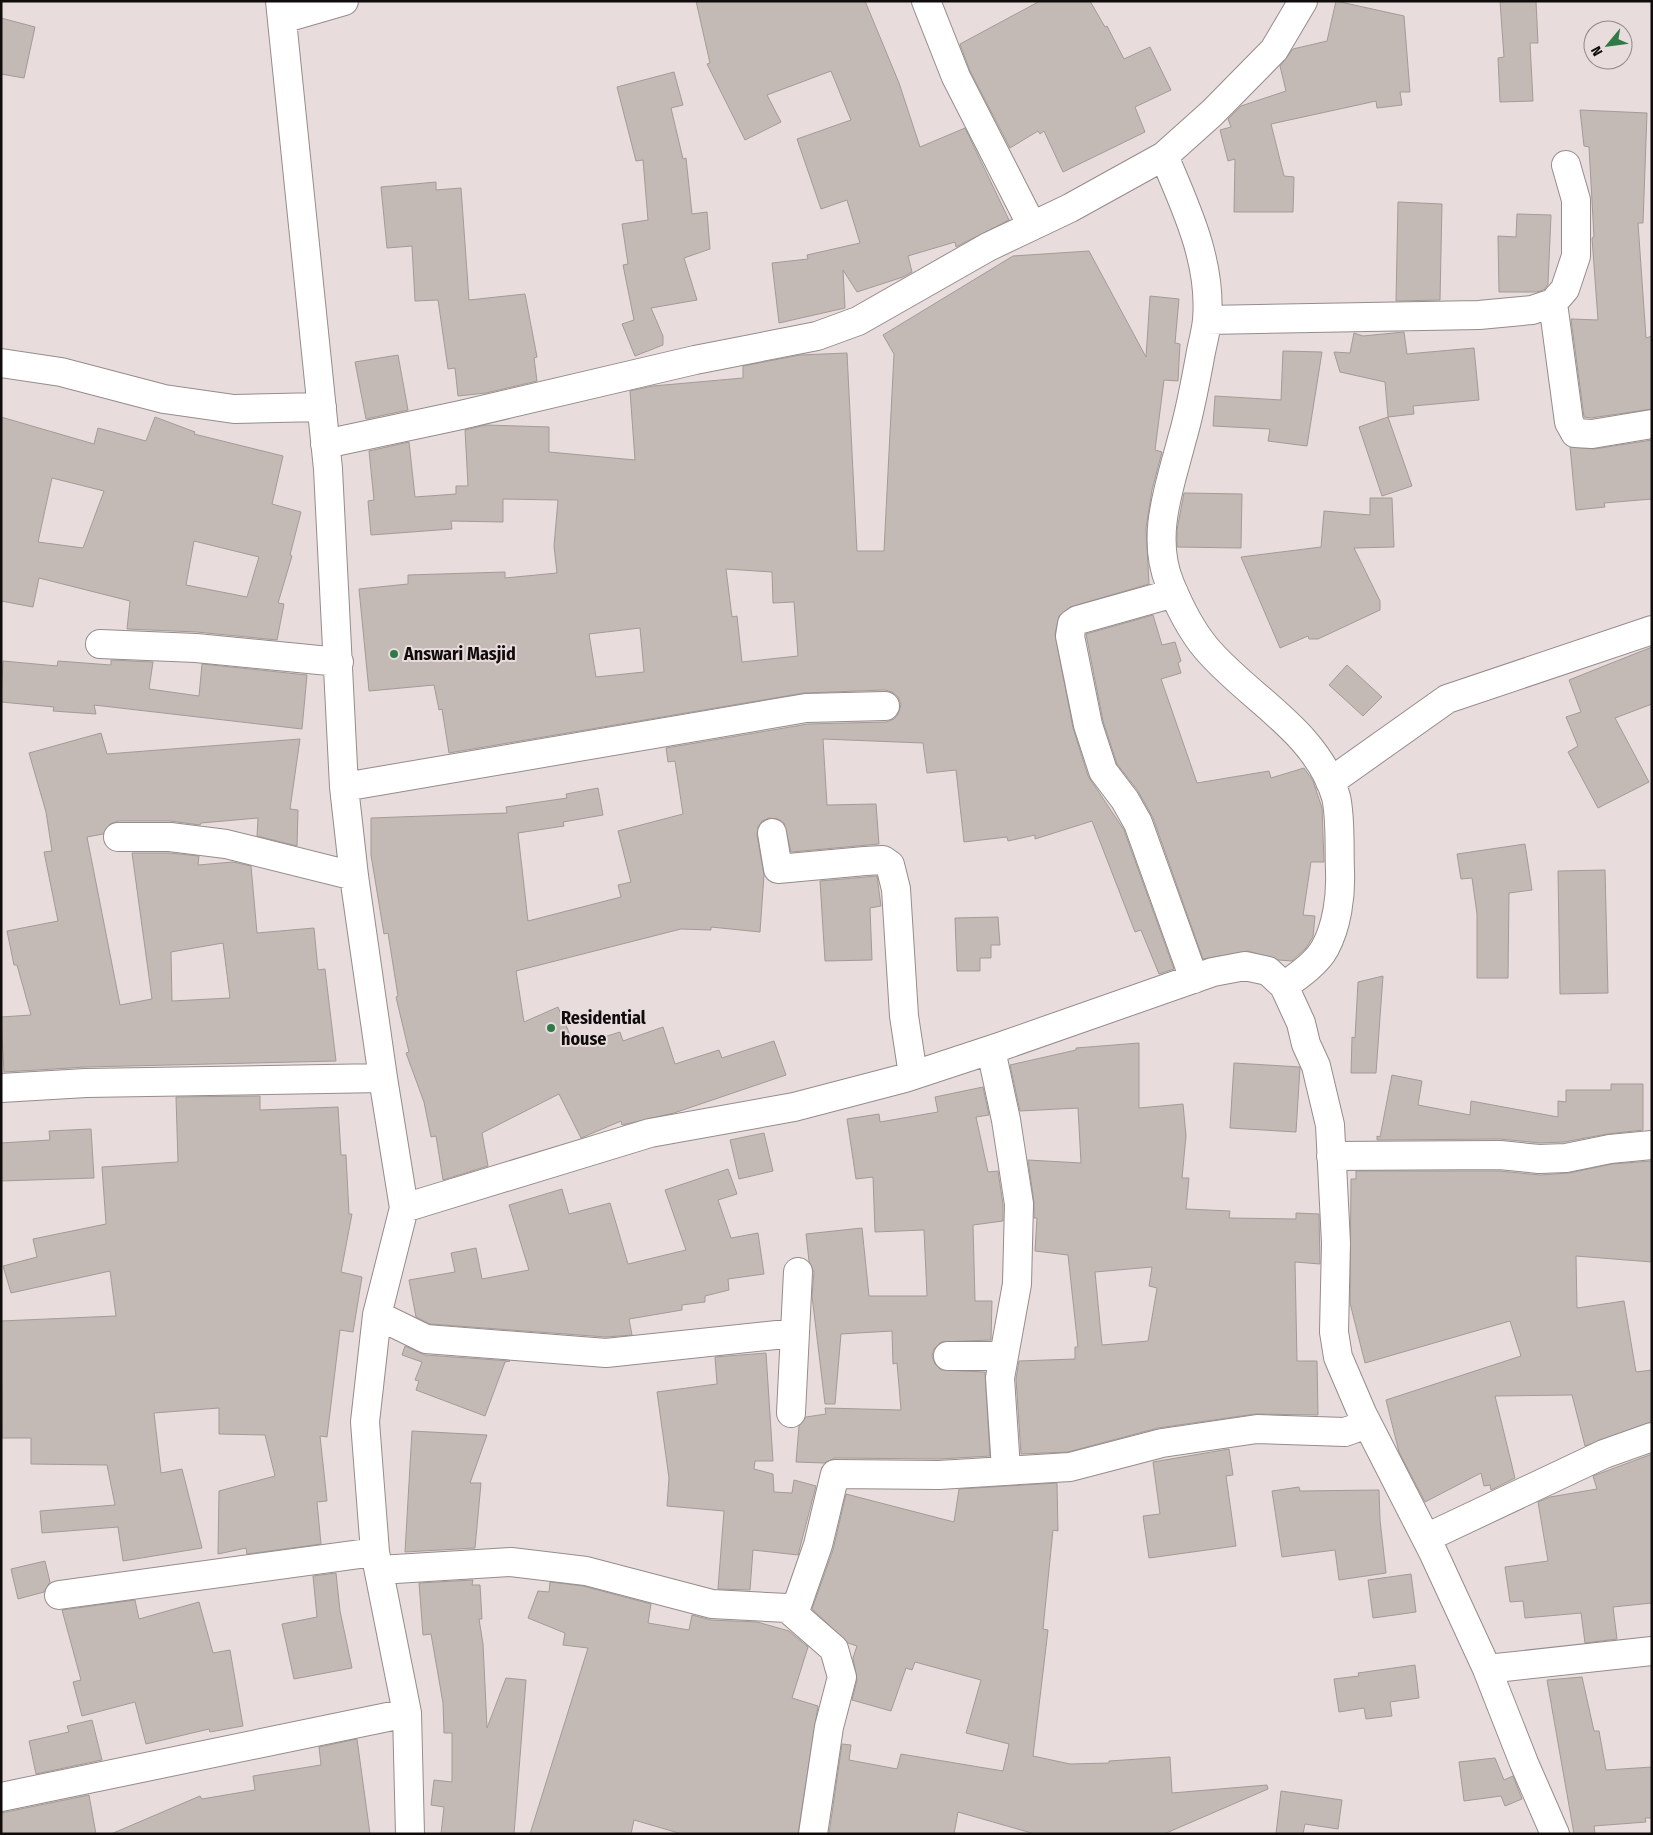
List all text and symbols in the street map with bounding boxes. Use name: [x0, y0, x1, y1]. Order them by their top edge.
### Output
north arrow: [1583, 20, 1633, 70]
text: N: [1588, 43, 1607, 59]
place label: Answari Masjid: [403, 643, 516, 665]
marker: Answari Masjid: [388, 648, 400, 660]
place label: Residential house: [561, 1007, 646, 1050]
marker: Residential house: [545, 1022, 557, 1034]

